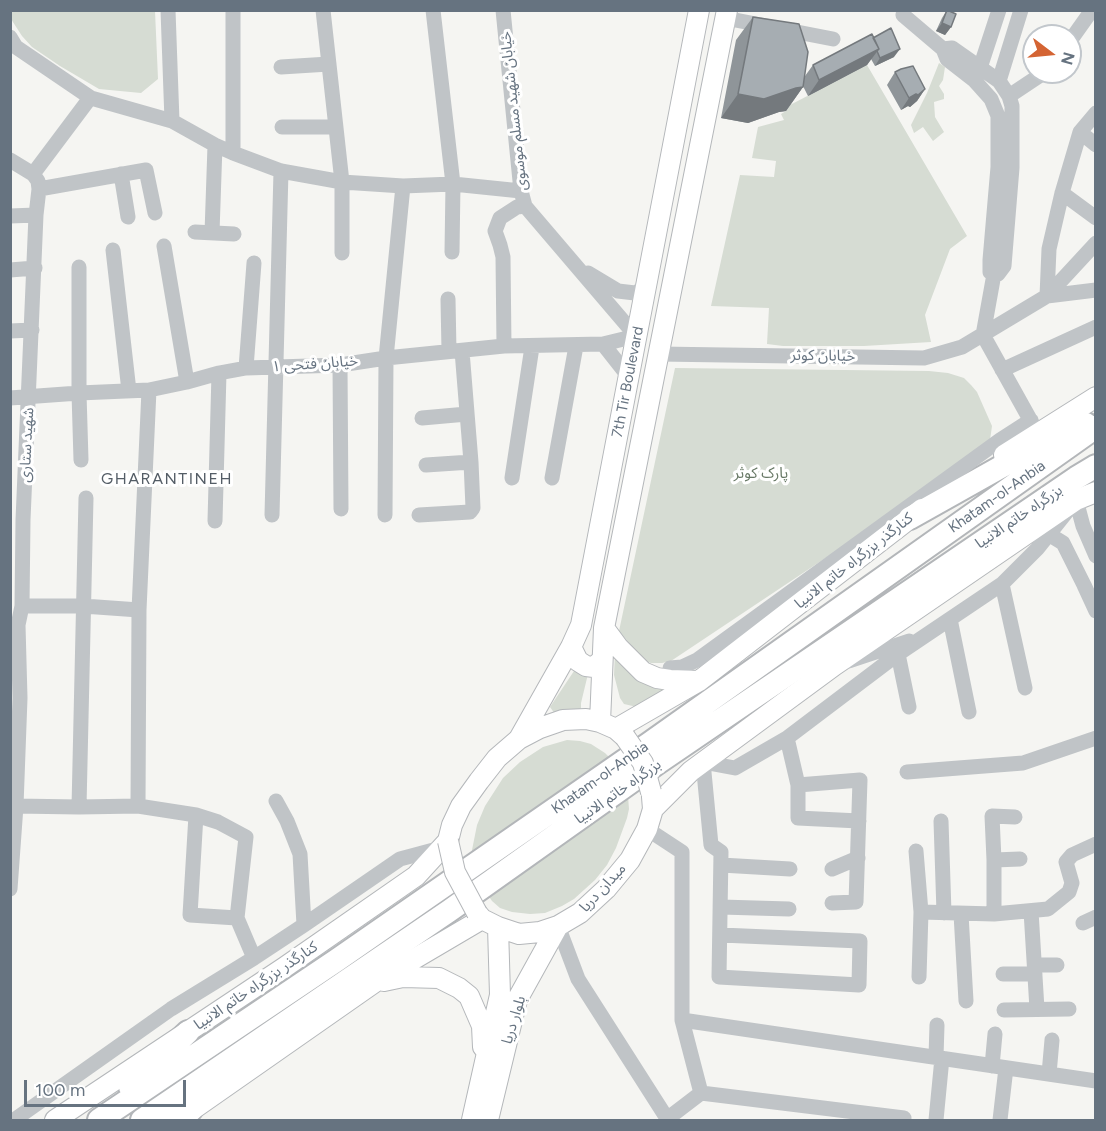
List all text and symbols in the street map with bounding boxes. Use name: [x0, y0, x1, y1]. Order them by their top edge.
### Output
north arrow: [1022, 24, 1082, 84]
street label: خیابان شهید مسلم موسوی: [497, 30, 531, 192]
text: N: [1057, 50, 1079, 67]
street label: 7th Tir Boulevard: [608, 325, 648, 439]
street label: خیابان کوثر: [790, 346, 856, 366]
street label: خیابان فتحی ۱: [271, 352, 359, 376]
street label: شهید ستاری: [16, 407, 38, 483]
street label: Khatam-ol-Anbia: [945, 457, 1049, 537]
park label: پارک کوثر: [734, 465, 788, 483]
district label: GHARANTINEH: [101, 469, 233, 489]
street label: بزرگراه خاتم الانبیا: [972, 481, 1066, 553]
street label: کنارگذر بزرگراه خاتم الانبیا: [791, 509, 917, 613]
street label: Khatam-ol-Anbia: [548, 738, 652, 818]
street label: بزرگراه خاتم الانبیا: [571, 756, 665, 828]
street label: میدان دریا: [576, 860, 630, 916]
street label: کنارگذر بزرگراه خاتم الانبیا: [191, 938, 321, 1034]
street label: بلوار دریا: [498, 994, 530, 1046]
scale bar: [27, 1068, 189, 1106]
text: 100 m: [35, 1079, 85, 1101]

